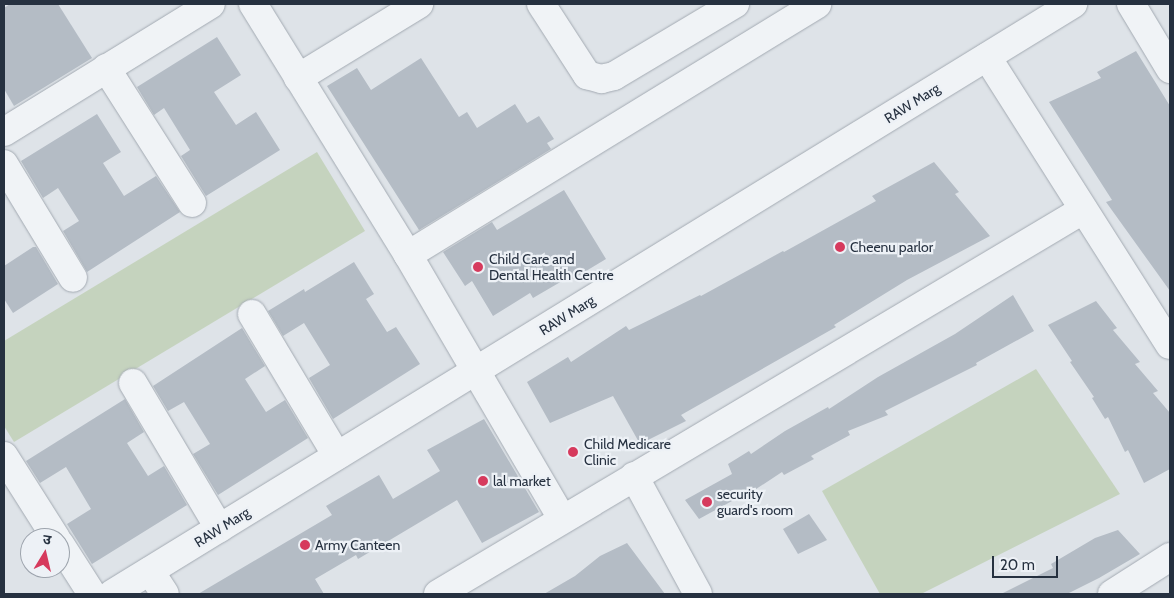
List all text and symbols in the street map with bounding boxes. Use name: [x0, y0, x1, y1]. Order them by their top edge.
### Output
street label: RAW Marg: [881, 79, 943, 127]
place label: Cheenu parlor: [850, 239, 933, 255]
marker: Cheenu parlor: [834, 241, 846, 253]
place label: Child Care and Dental Health Centre: [489, 251, 614, 284]
marker: Child Care and Dental Health Centre: [471, 260, 485, 274]
street label: RAW Marg: [536, 291, 598, 339]
place label: Child Medicare Clinic: [584, 436, 671, 468]
marker: Child Medicare Clinic: [566, 445, 580, 459]
place label: lal market: [493, 473, 551, 489]
marker: lal market: [477, 475, 489, 487]
place label: security guard's room: [717, 486, 793, 518]
marker: security guard's room: [701, 496, 713, 508]
street label: RAW Marg: [191, 503, 253, 551]
north arrow: [20, 528, 70, 578]
text: उ: [42, 530, 53, 549]
place label: Army Canteen: [315, 537, 400, 553]
marker: Army Canteen: [299, 539, 311, 551]
scale bar: [994, 546, 1060, 578]
text: 20 m: [1000, 556, 1035, 574]

